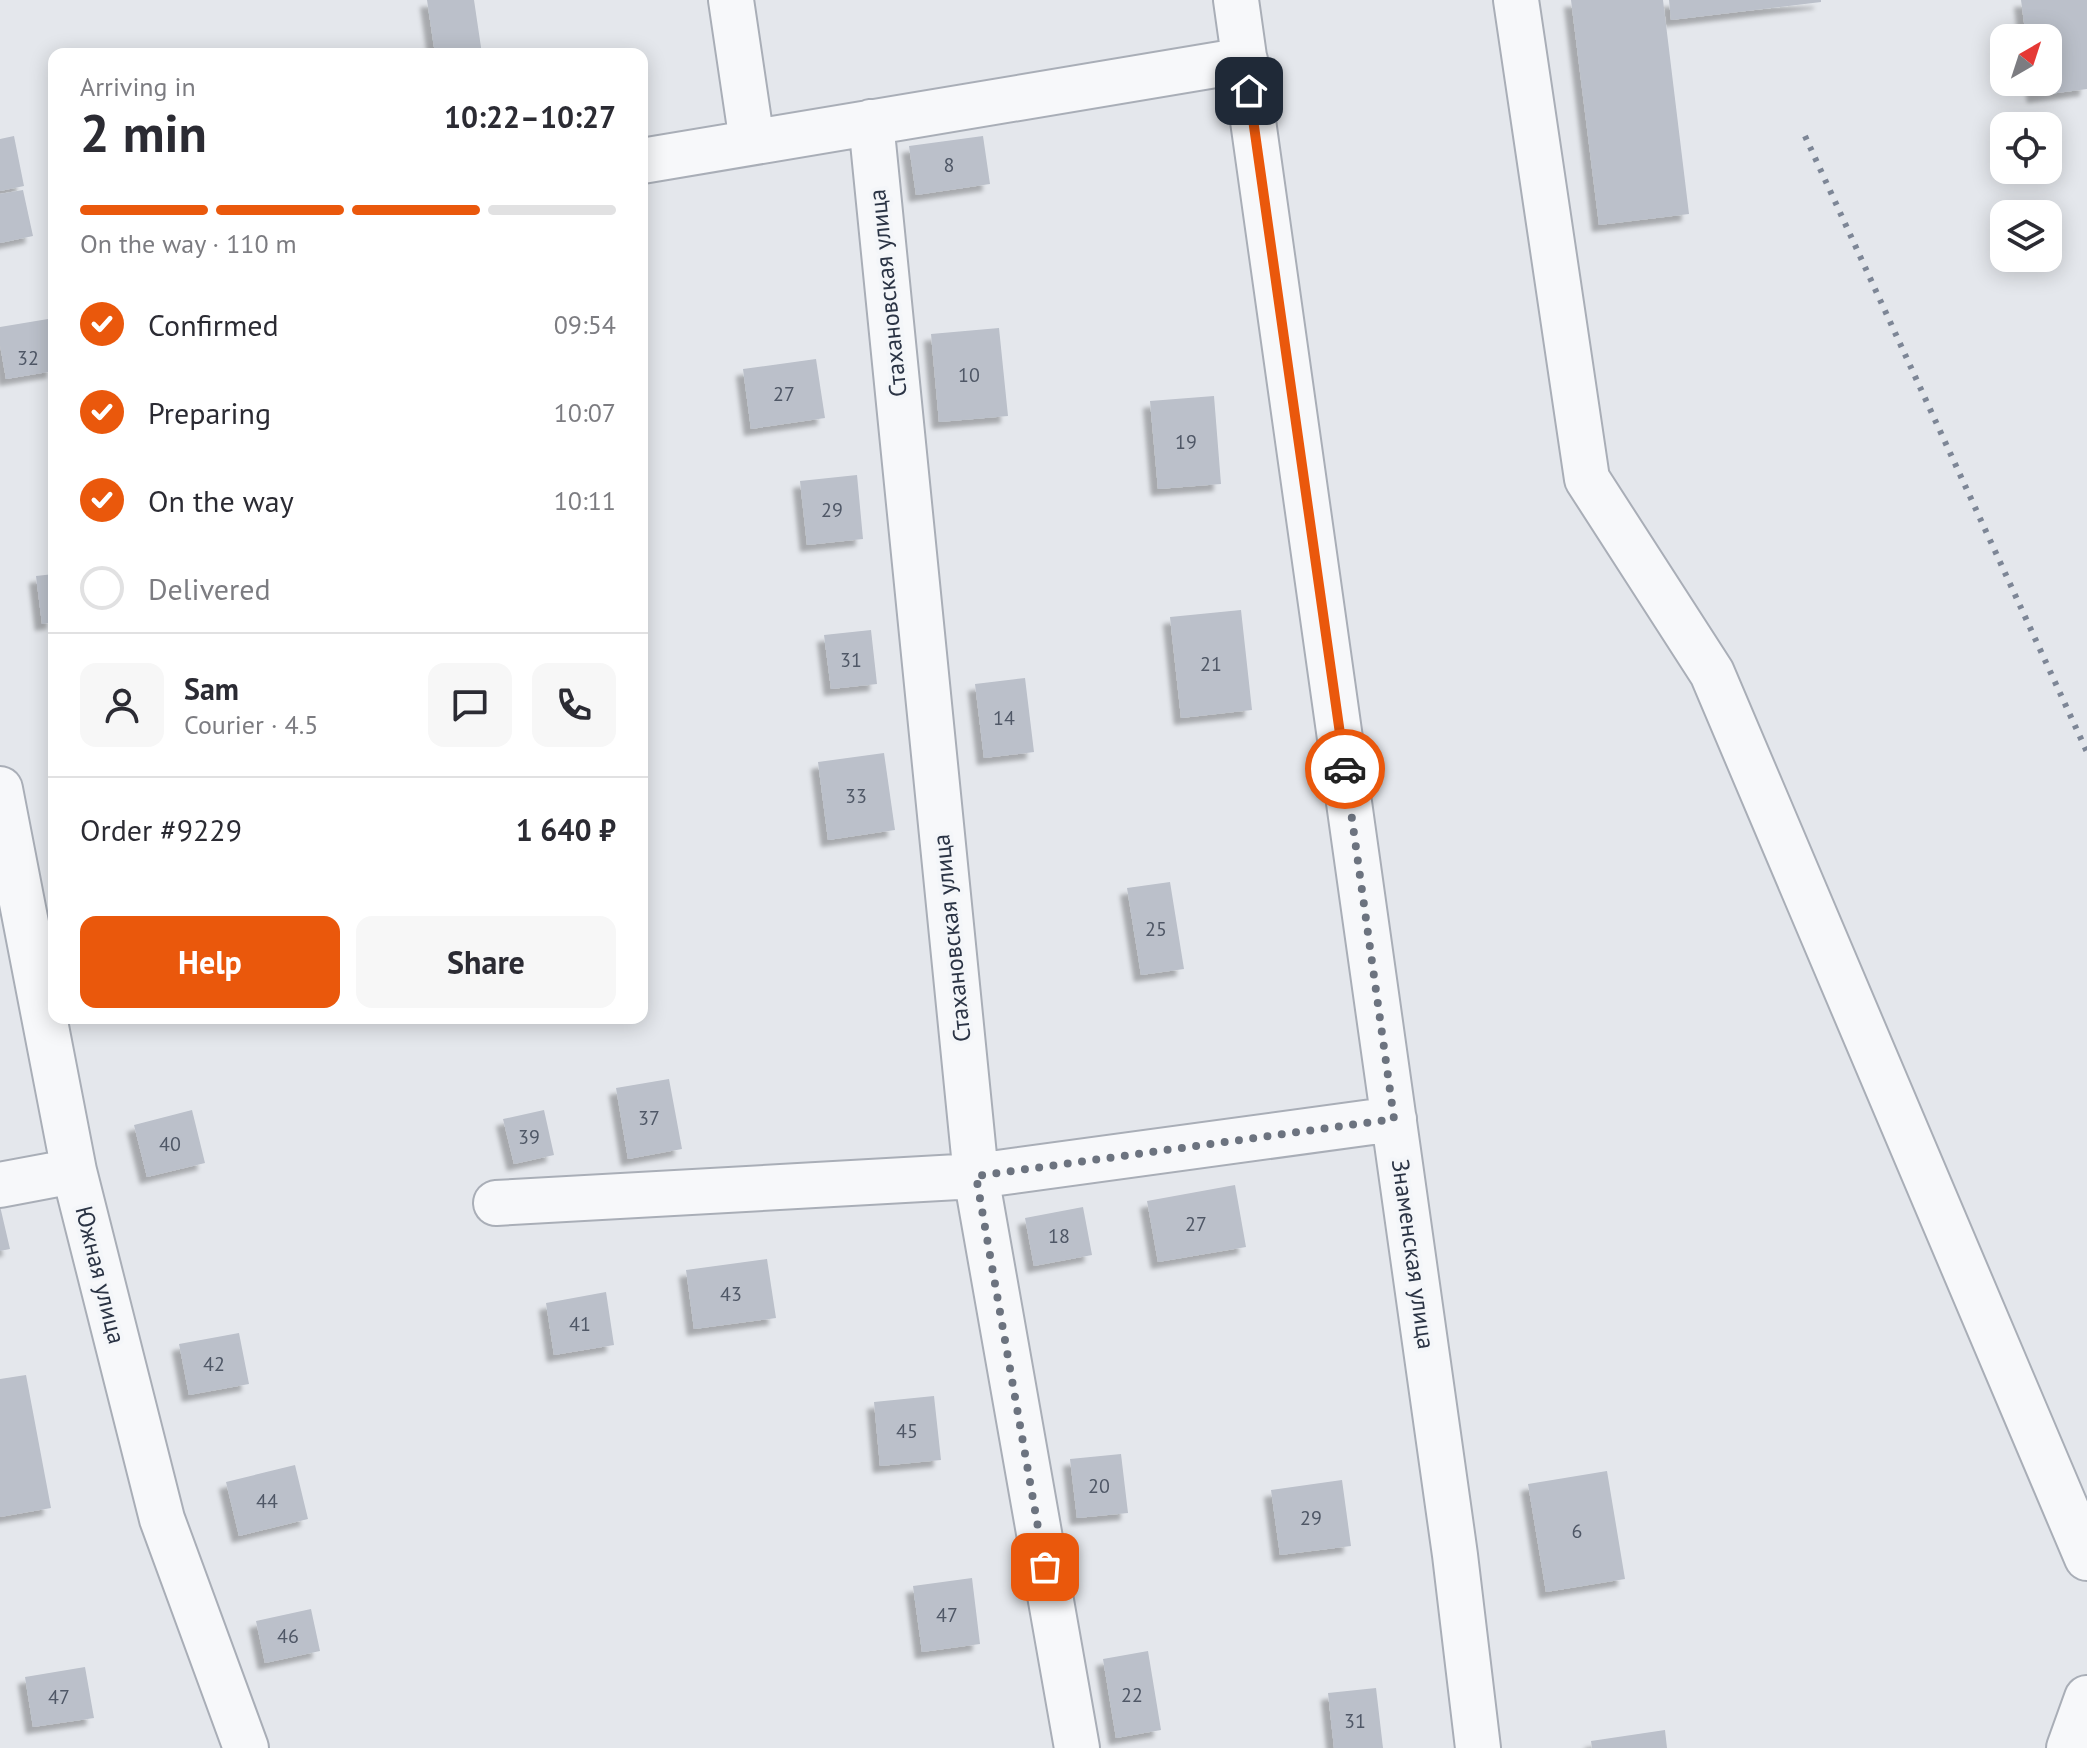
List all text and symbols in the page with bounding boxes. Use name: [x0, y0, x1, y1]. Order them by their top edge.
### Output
north arrow: [1990, 24, 2062, 96]
map controls: [1990, 24, 2062, 272]
pin: [1215, 57, 1283, 125]
icon: home: [1227, 69, 1271, 113]
text: Arriving in: [80, 70, 196, 103]
text: 10:22–10:27: [444, 97, 616, 136]
text: 2 min: [80, 99, 207, 166]
button: locate: [1990, 112, 2062, 184]
house number: 8: [944, 152, 954, 178]
street label: Стахановская улица: [861, 188, 914, 399]
button: layers: [1990, 200, 2062, 272]
text: On the way · 110 m: [80, 227, 297, 260]
icon: check: [80, 302, 124, 346]
text: Confirmed: [148, 305, 279, 344]
text: 09:54: [554, 308, 616, 341]
house number: 32: [17, 345, 39, 371]
house number: 10: [958, 362, 980, 388]
house number: 27: [773, 381, 795, 407]
icon: check: [80, 390, 124, 434]
text: Preparing: [148, 393, 271, 432]
text: 10:07: [554, 396, 616, 429]
house number: 19: [1175, 429, 1197, 455]
icon: check: [80, 478, 124, 522]
text: On the way: [148, 481, 294, 520]
text: 10:11: [554, 484, 616, 517]
house number: 29: [821, 497, 843, 523]
text: Delivered: [148, 569, 271, 608]
house number: 31: [840, 647, 862, 673]
house number: 21: [1200, 651, 1222, 677]
button: person: [80, 663, 164, 747]
button: chat: [428, 663, 512, 747]
button: phone: [532, 663, 616, 747]
text: Sam: [184, 669, 239, 708]
house number: 14: [993, 705, 1015, 731]
text: Courier · 4.5: [184, 708, 318, 741]
courier: [1305, 729, 1385, 809]
icon: car: [1323, 747, 1367, 791]
house number: 33: [845, 783, 867, 809]
text: Order #9229: [80, 810, 242, 849]
text: 1 640 ₽: [516, 810, 616, 849]
street label: Стахановская улица: [925, 833, 978, 1044]
button: Help: [80, 916, 340, 1008]
button: Share: [356, 916, 616, 1008]
house number: 25: [1145, 916, 1167, 942]
house number: 37: [638, 1105, 660, 1131]
house number: 39: [518, 1124, 540, 1150]
house number: 40: [159, 1131, 181, 1157]
street label: Знаменская улица: [1385, 1157, 1442, 1351]
street label: Южная улица: [68, 1203, 133, 1347]
house number: 27: [1185, 1211, 1207, 1237]
house number: 18: [1048, 1223, 1070, 1249]
house number: 43: [720, 1281, 742, 1307]
house number: 41: [569, 1311, 591, 1337]
house number: 42: [203, 1351, 225, 1377]
house number: 45: [896, 1418, 918, 1444]
house number: 20: [1088, 1473, 1110, 1499]
house number: 44: [256, 1488, 278, 1514]
house number: 29: [1300, 1505, 1322, 1531]
house number: 6: [1572, 1518, 1582, 1544]
pin: [1011, 1533, 1079, 1601]
icon: bag: [1023, 1545, 1067, 1589]
house number: 47: [936, 1602, 958, 1628]
house number: 46: [277, 1623, 299, 1649]
house number: 22: [1121, 1682, 1143, 1708]
house number: 47: [48, 1684, 70, 1710]
house number: 31: [1344, 1708, 1366, 1734]

